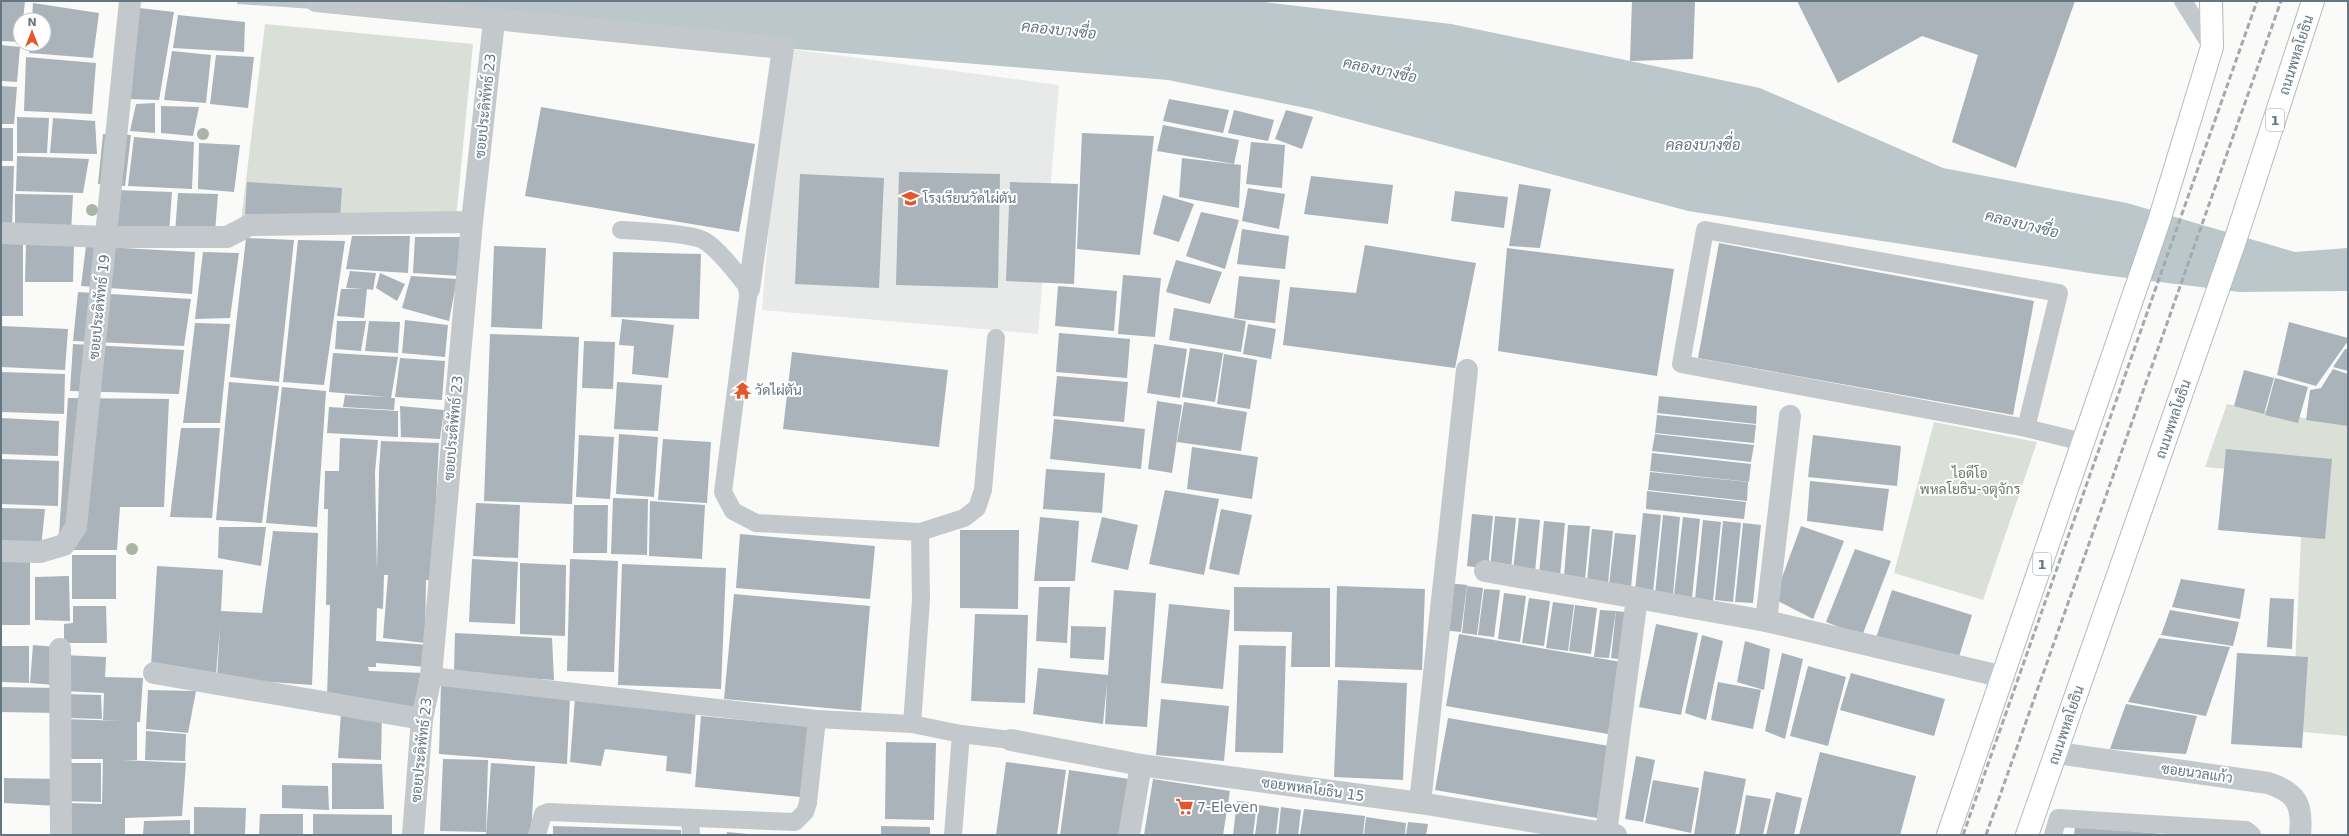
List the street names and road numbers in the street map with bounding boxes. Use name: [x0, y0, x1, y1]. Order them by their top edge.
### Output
street label: ถนนพหลโยธิน: [2276, 13, 2316, 97]
street label: ซอยประดิพัทธ์ 23: [471, 52, 498, 159]
road number: 1: [2266, 109, 2284, 131]
street label: ซอยประดิพัทธ์ 19: [85, 253, 112, 360]
street label: ซอยประดิพัทธ์ 23: [439, 375, 466, 481]
street label: ถนนพหลโยธิน: [2152, 377, 2194, 461]
road number: 1: [2033, 553, 2051, 575]
street label: ถนนพหลโยธิน: [2045, 683, 2087, 767]
street label: ซอยประดิพัทธ์ 23: [407, 696, 434, 803]
street label: ซอยนวลแก้ว: [2160, 759, 2234, 786]
street label: ซอยพหลโยธิน 15: [1260, 774, 1366, 804]

